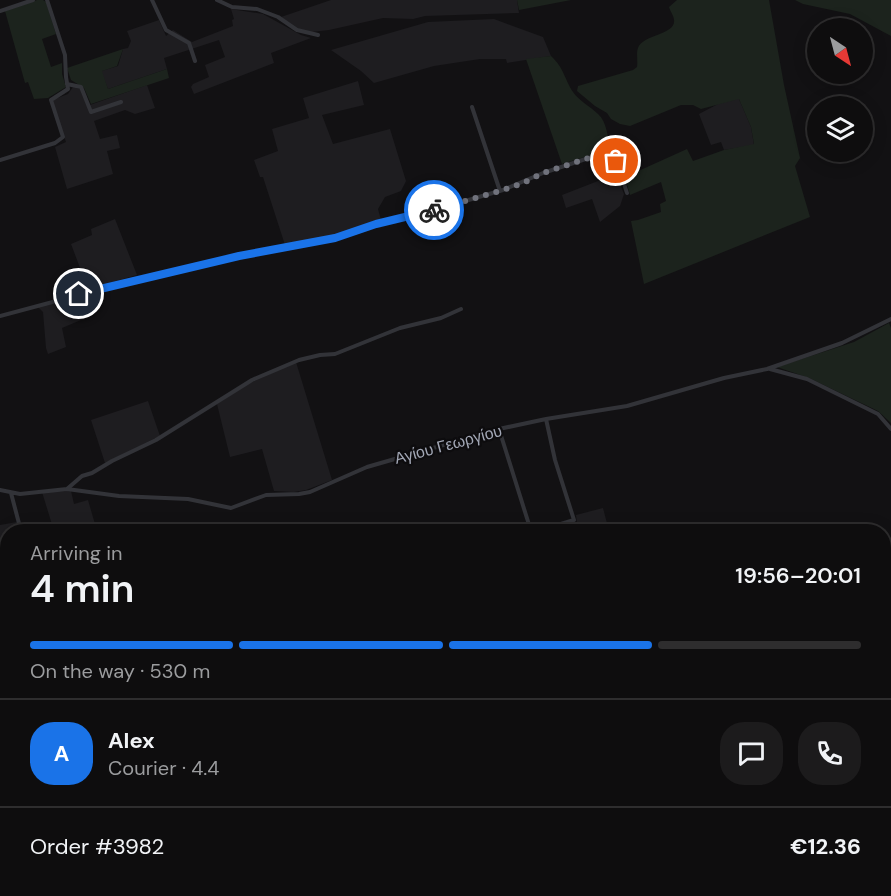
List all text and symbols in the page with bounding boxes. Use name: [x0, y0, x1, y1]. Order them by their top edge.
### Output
north arrow: [807, 18, 873, 84]
map controls: [807, 18, 873, 162]
button: layers: [807, 96, 873, 162]
pin: [590, 135, 641, 186]
icon: bag: [599, 144, 632, 177]
courier: [404, 180, 464, 240]
icon: bike: [418, 194, 451, 227]
pin: [53, 268, 104, 319]
icon: home: [62, 277, 95, 310]
street label: Αγίου Γεωργίου: [392, 420, 504, 469]
text: Arriving in: [30, 540, 122, 566]
text: 19:56–20:01: [735, 561, 861, 590]
text: 4 min: [30, 563, 134, 614]
text: On the way · 530 m: [30, 658, 210, 684]
button: chat: [720, 722, 783, 785]
button: phone: [798, 722, 861, 785]
text: Alex: [108, 726, 155, 755]
text: A: [54, 739, 69, 768]
text: Courier · 4.4: [108, 755, 219, 781]
text: Order #3982: [30, 832, 164, 861]
text: €12.36: [790, 832, 861, 861]

